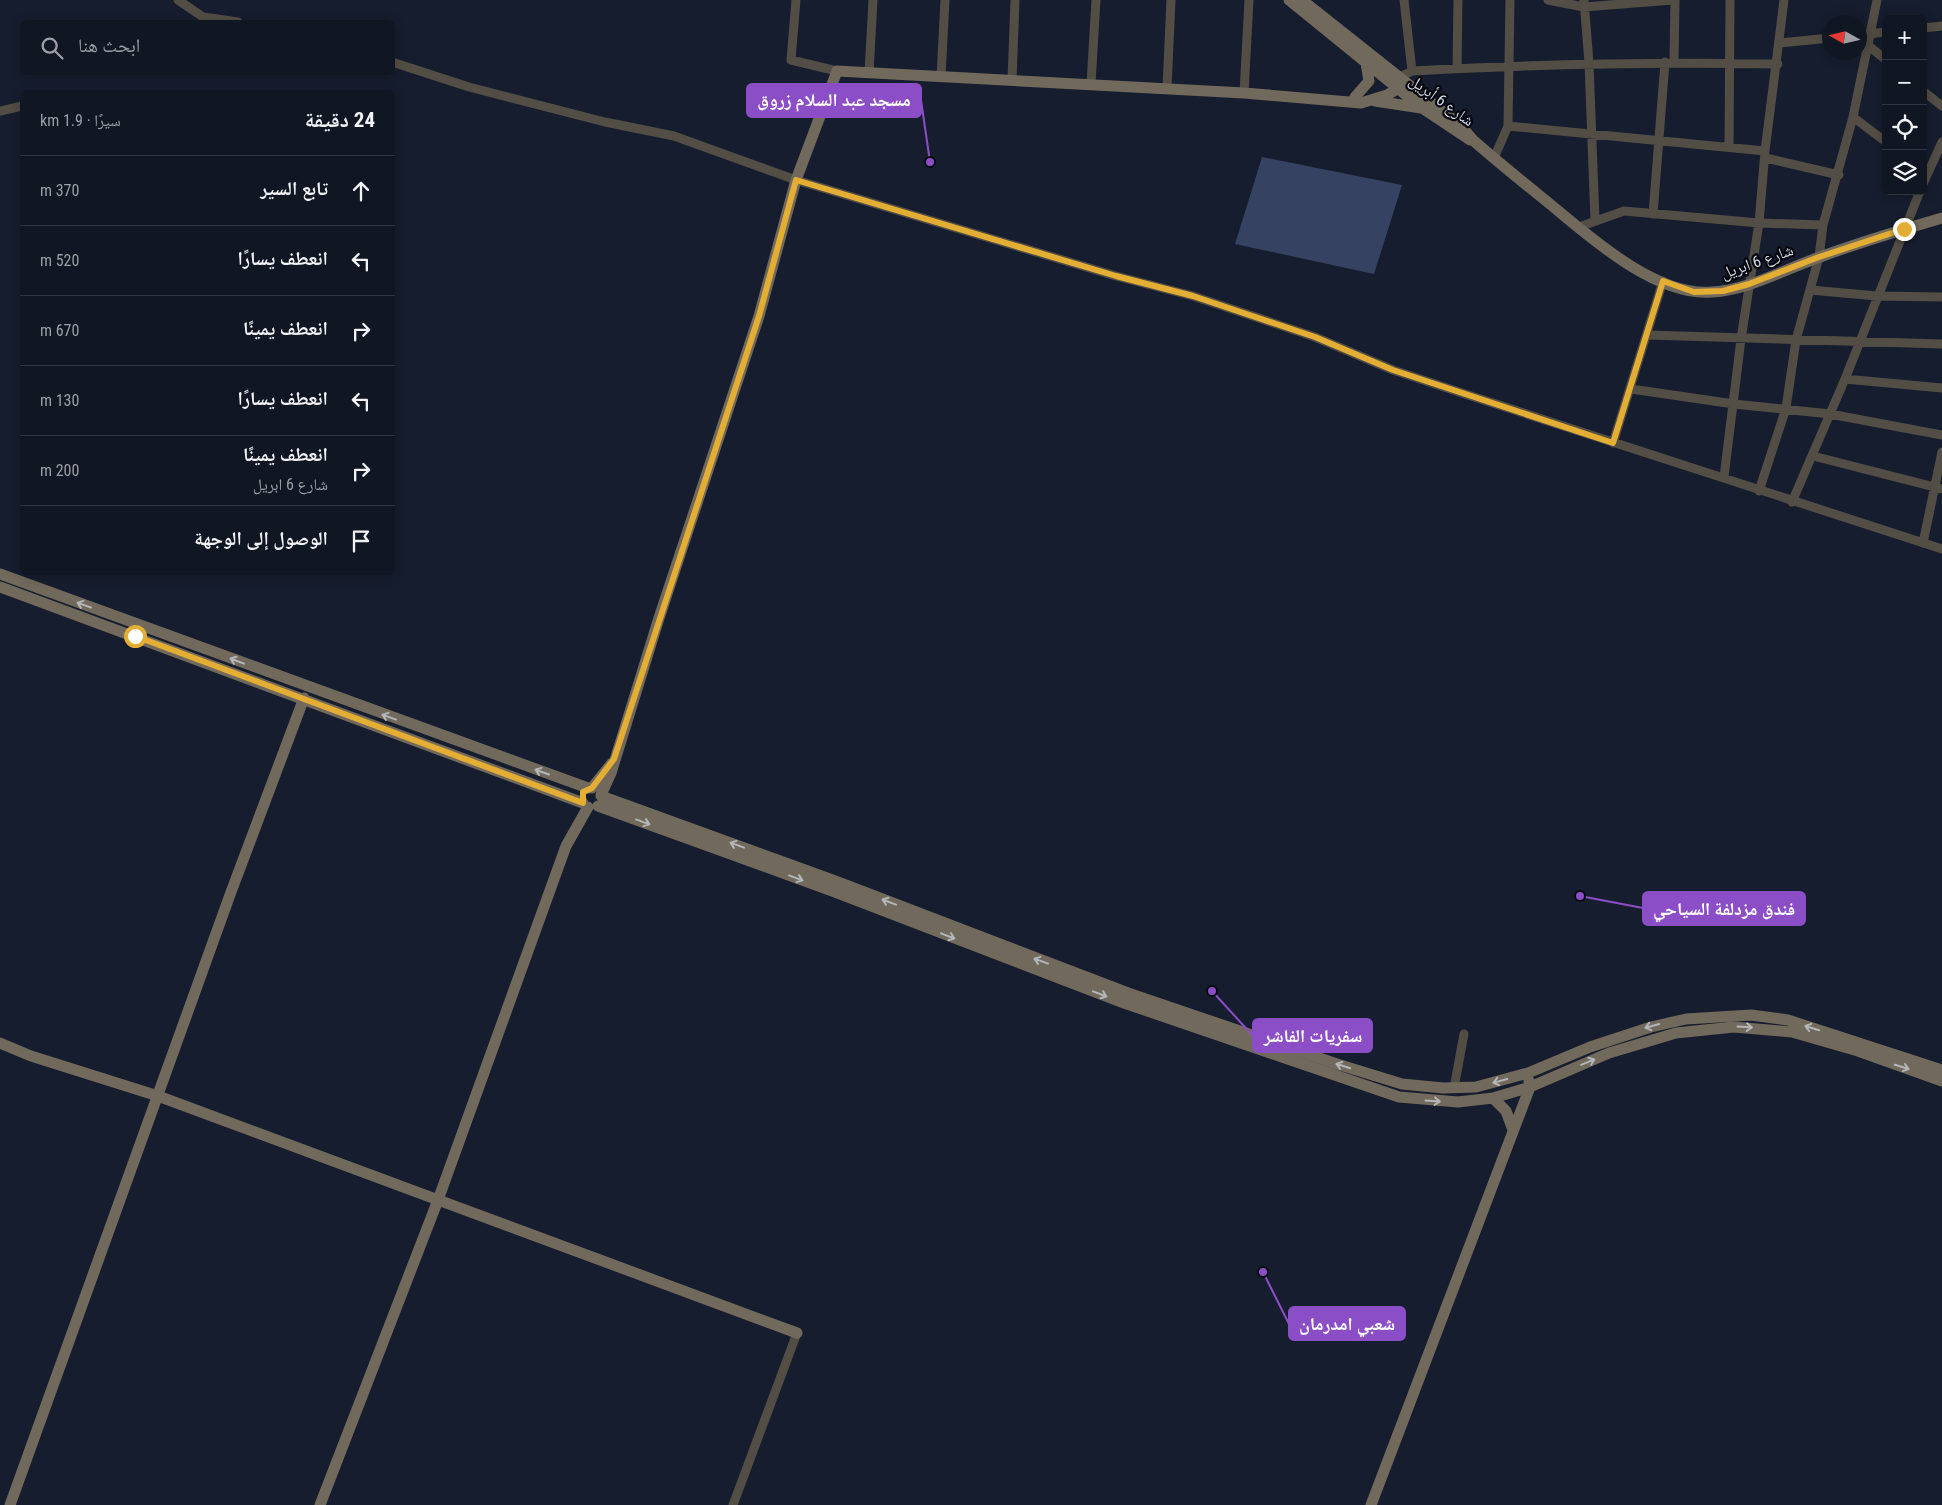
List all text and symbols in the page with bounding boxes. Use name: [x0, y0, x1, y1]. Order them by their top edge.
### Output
north arrow: [1822, 15, 1867, 60]
map controls: [1882, 15, 1927, 195]
button: +: [1882, 15, 1927, 60]
search box: [20, 20, 395, 75]
icon: search: [38, 34, 66, 62]
text: ابحث هنا: [78, 34, 140, 57]
button: −: [1882, 60, 1927, 105]
street label: شارع 6 أبريل: [1405, 71, 1478, 131]
callout: مسجد عبد السلام زروق: [747, 84, 921, 117]
text: مسجد عبد السلام زروق: [757, 89, 911, 112]
button: locate: [1882, 105, 1927, 150]
text: 24 دقيقة: [305, 108, 375, 132]
text: سيرًا · 1.9 km: [40, 111, 121, 130]
button: layers: [1882, 150, 1927, 195]
text: تابع السير: [260, 177, 328, 200]
icon: ahead: [347, 177, 375, 205]
text: 370 m: [40, 181, 79, 200]
route end: [1893, 218, 1916, 241]
street label: شارع 6 ابريل: [1718, 240, 1796, 284]
text: انعطف يسارًا: [237, 247, 328, 270]
icon: left: [347, 247, 375, 275]
text: 520 m: [40, 251, 79, 270]
text: انعطف يمينًا: [243, 317, 328, 340]
icon: right: [347, 317, 375, 345]
text: 670 m: [40, 321, 79, 340]
text: انعطف يسارًا: [237, 387, 328, 410]
icon: left: [347, 387, 375, 415]
text: 130 m: [40, 391, 79, 410]
text: انعطف يمينًا: [243, 443, 328, 466]
icon: right: [347, 457, 375, 485]
text: 200 m: [40, 461, 79, 480]
text: شارع 6 ابريل: [253, 475, 328, 494]
text: الوصول إلى الوجهة: [194, 527, 328, 550]
icon: arrive: [347, 527, 375, 555]
one-way arrow: [77, 600, 93, 609]
route start: [124, 625, 147, 648]
one-way arrow: [230, 656, 245, 665]
one-way arrow: [382, 712, 397, 721]
one-way arrow: [535, 767, 550, 776]
one-way arrow: [635, 818, 651, 827]
one-way arrow: [730, 840, 745, 849]
one-way arrow: [788, 874, 803, 883]
callout: فندق مزدلفة السياحي: [1643, 892, 1805, 925]
one-way arrow: [882, 896, 897, 906]
text: فندق مزدلفة السياحي: [1653, 898, 1795, 923]
one-way arrow: [940, 932, 955, 941]
one-way arrow: [1033, 956, 1049, 965]
one-way arrow: [1091, 990, 1107, 999]
callout: سفريات الفاشر: [1253, 1019, 1372, 1052]
one-way arrow: [1645, 1022, 1661, 1032]
one-way arrow: [1805, 1022, 1821, 1032]
one-way arrow: [1737, 1023, 1753, 1032]
text: سفريات الفاشر: [1263, 1025, 1362, 1046]
one-way arrow: [1580, 1056, 1595, 1066]
one-way arrow: [1335, 1061, 1351, 1071]
one-way arrow: [1894, 1062, 1910, 1072]
one-way arrow: [1492, 1077, 1508, 1086]
one-way arrow: [1425, 1096, 1441, 1105]
callout: شعبي امدرمان: [1289, 1307, 1405, 1340]
text: شعبي امدرمان: [1299, 1313, 1395, 1338]

